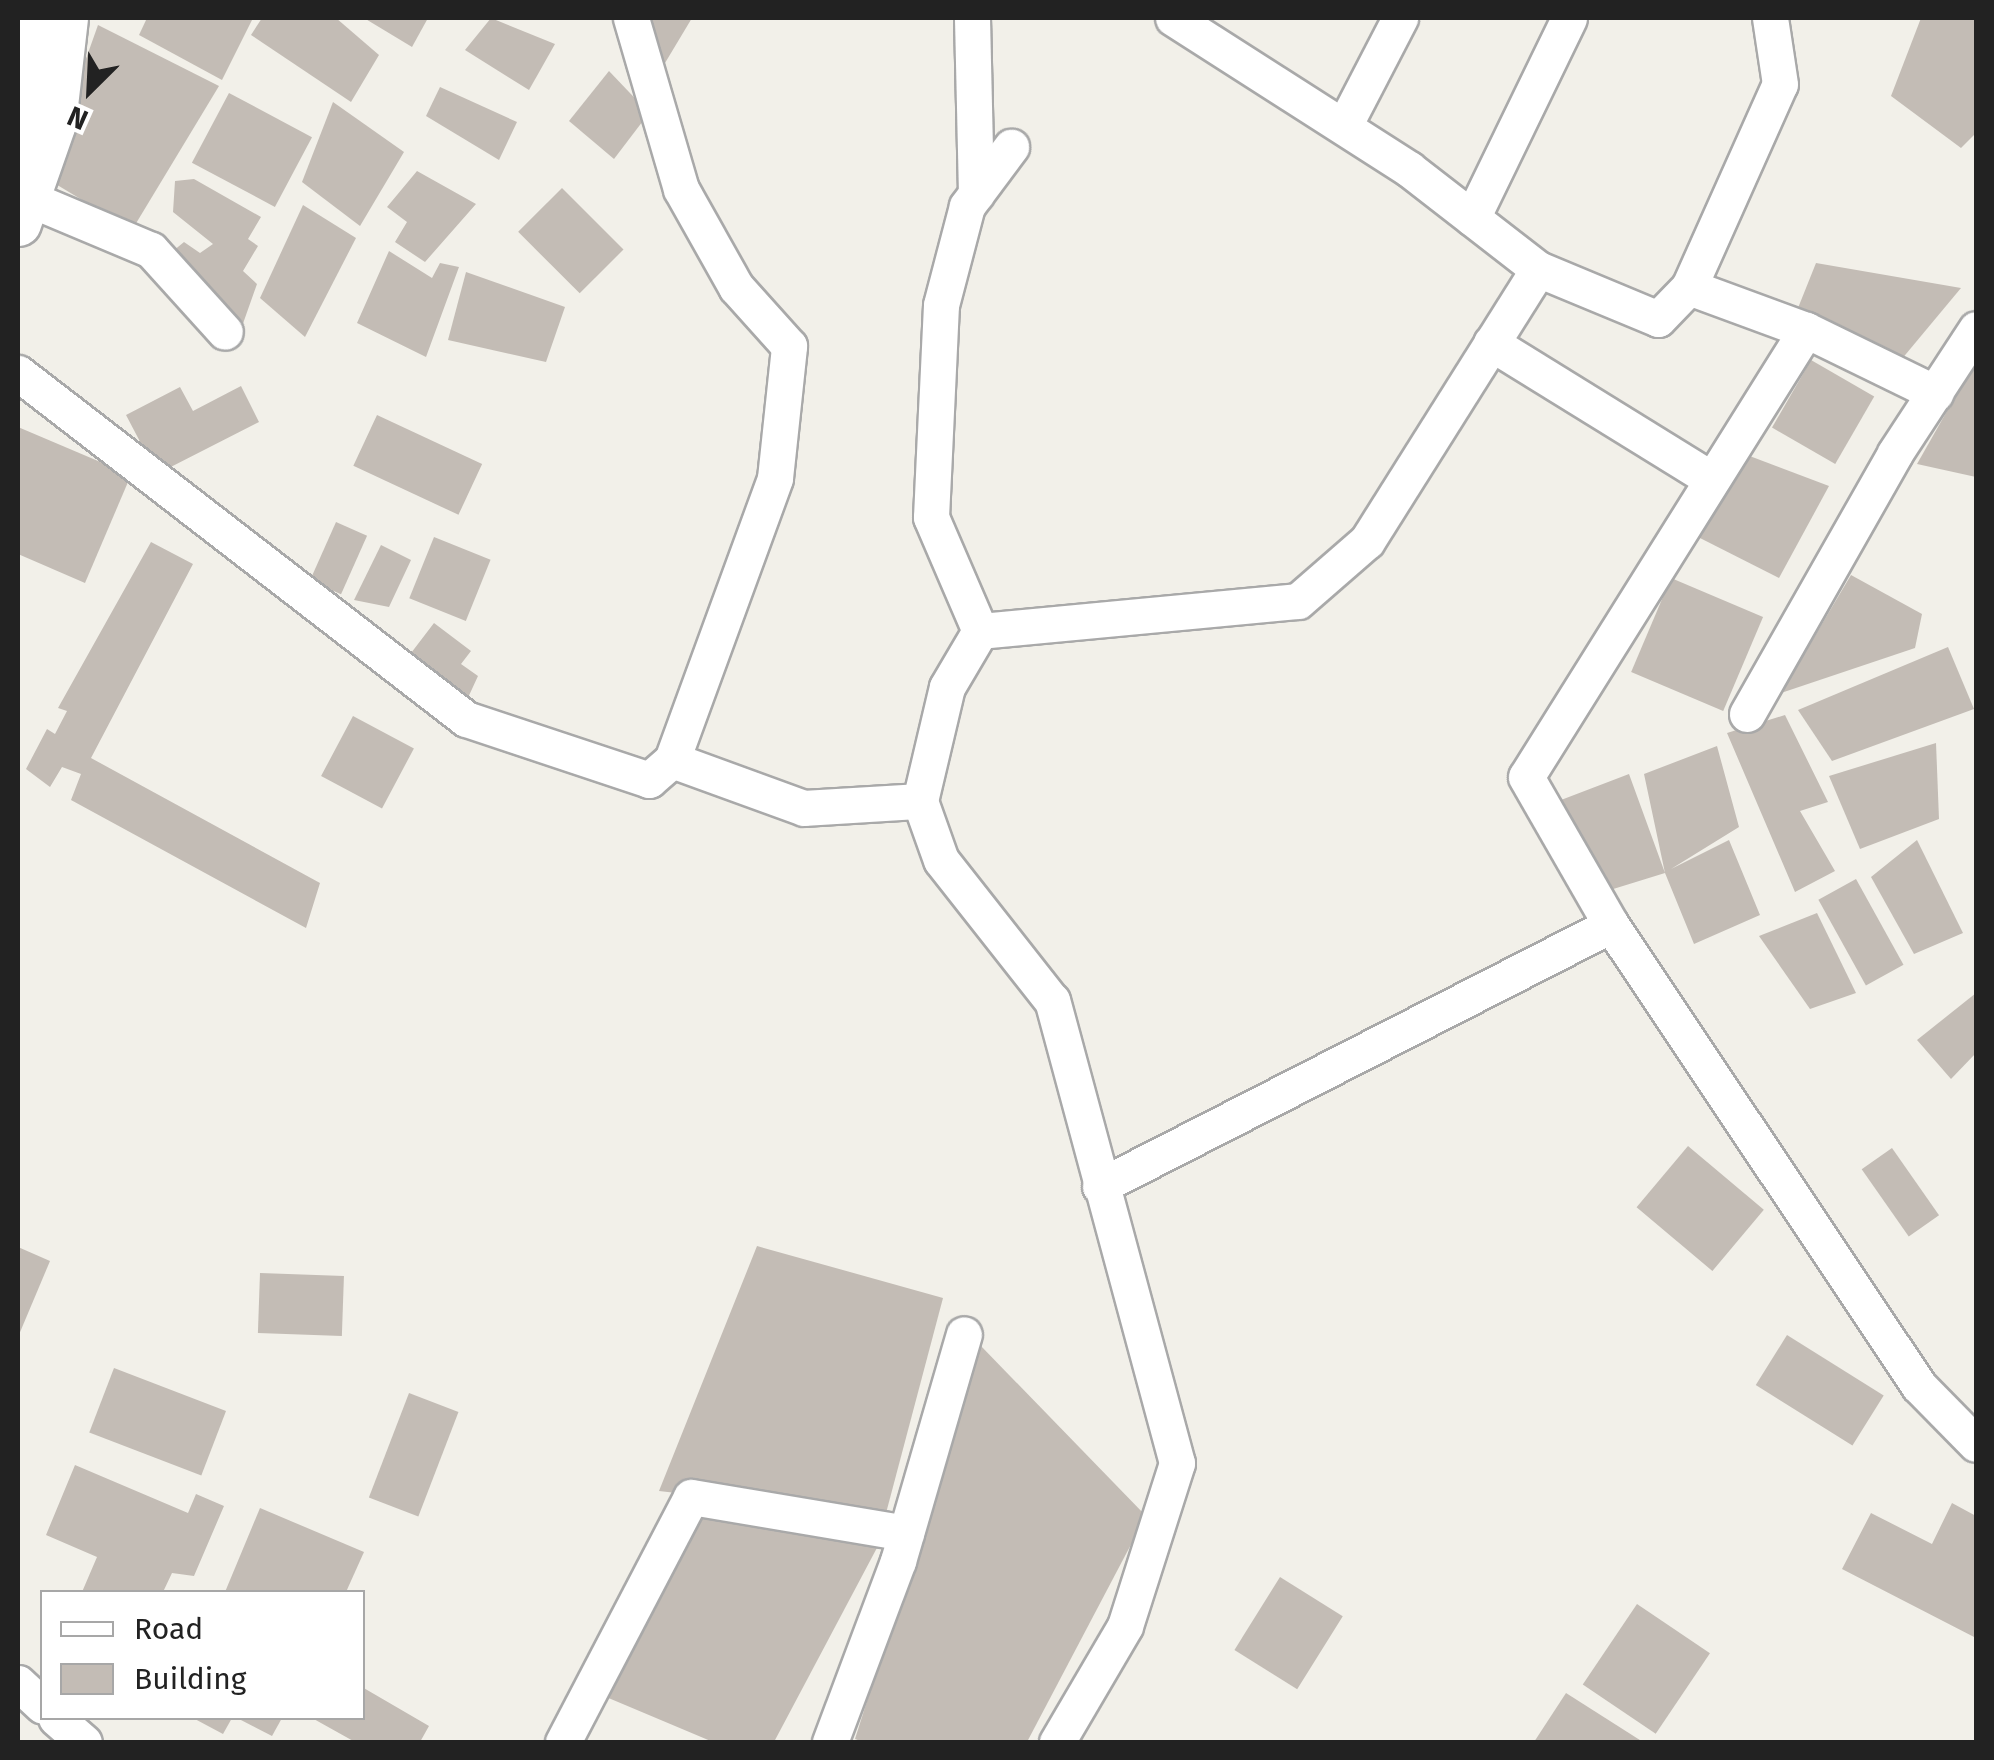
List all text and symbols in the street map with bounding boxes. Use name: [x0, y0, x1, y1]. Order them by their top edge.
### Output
north arrow: [40, 40, 140, 140]
text: N: [62, 99, 93, 137]
legend: [40, 1590, 365, 1720]
text: Road: [134, 1611, 203, 1647]
text: Building: [134, 1661, 246, 1697]

